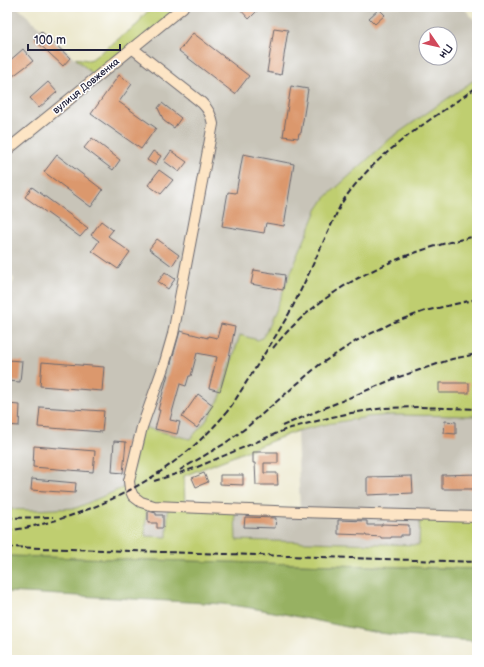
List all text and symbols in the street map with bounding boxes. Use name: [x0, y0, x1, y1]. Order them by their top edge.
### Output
scale bar: [28, 26, 120, 52]
north arrow: [418, 26, 458, 66]
text: 100 m: [34, 33, 66, 48]
text: Пн: [436, 42, 455, 61]
street label: вулиця Довженка: [50, 55, 122, 116]

